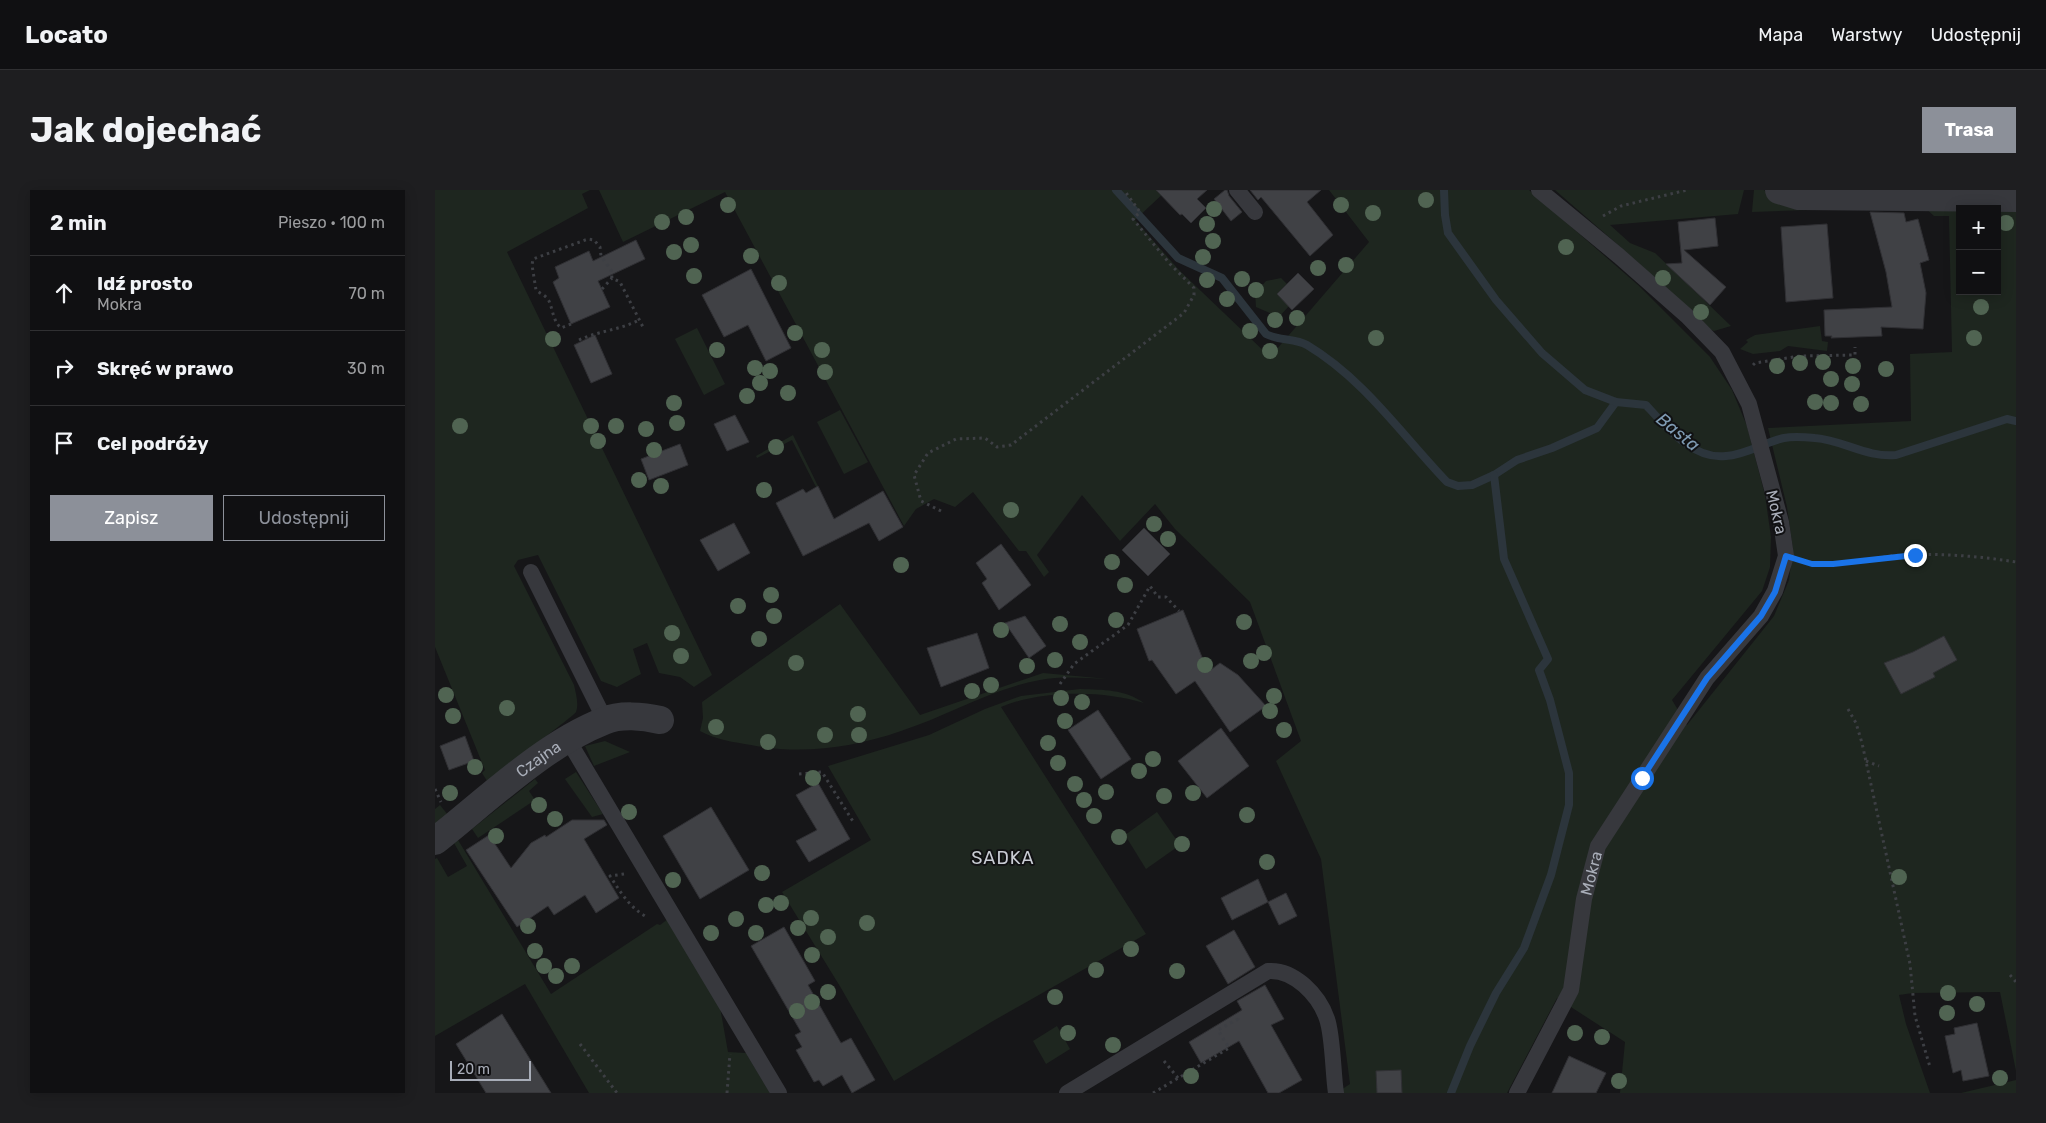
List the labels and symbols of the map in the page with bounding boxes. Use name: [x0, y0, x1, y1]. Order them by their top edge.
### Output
water label: Basta: [1652, 408, 1704, 456]
street label: Mokra: [1762, 488, 1791, 536]
route end: [1904, 544, 1927, 567]
street label: Czajna: [512, 737, 564, 781]
route start: [1631, 767, 1654, 790]
district label: SADKA: [971, 847, 1035, 869]
street label: Mokra: [1576, 849, 1606, 897]
scale bar: [450, 1058, 531, 1081]

